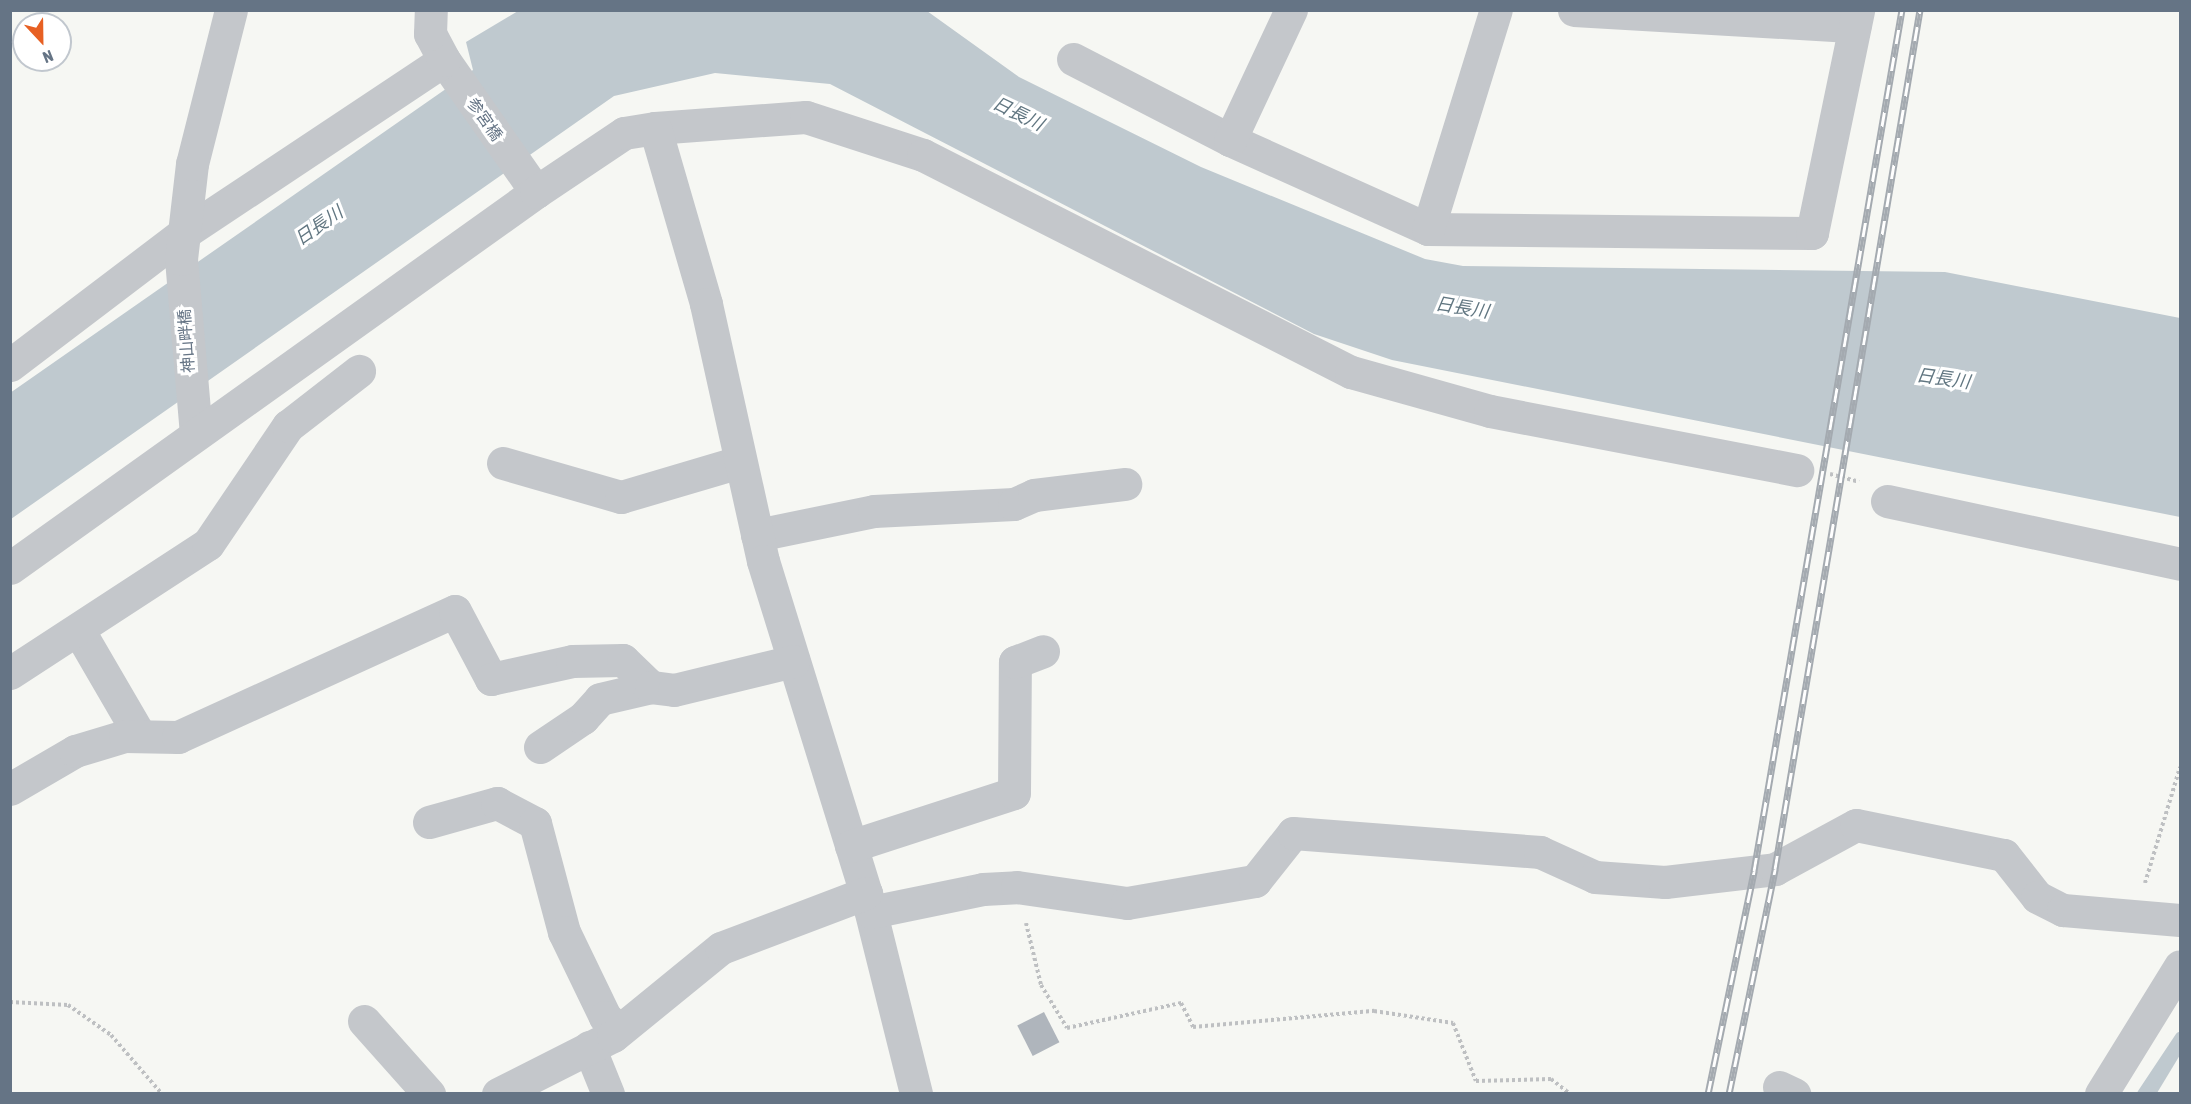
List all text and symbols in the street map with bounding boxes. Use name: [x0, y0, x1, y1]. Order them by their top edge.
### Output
north arrow: [12, 12, 72, 72]
text: N: [40, 47, 56, 67]
water label: 日長川: [989, 92, 1047, 136]
street label: 参宮橋: [463, 94, 507, 144]
water label: 日長川: [291, 202, 347, 250]
water label: 日長川: [1434, 293, 1490, 323]
street label: 神山畔橋: [174, 308, 198, 374]
water label: 日長川: [1915, 365, 1971, 393]

